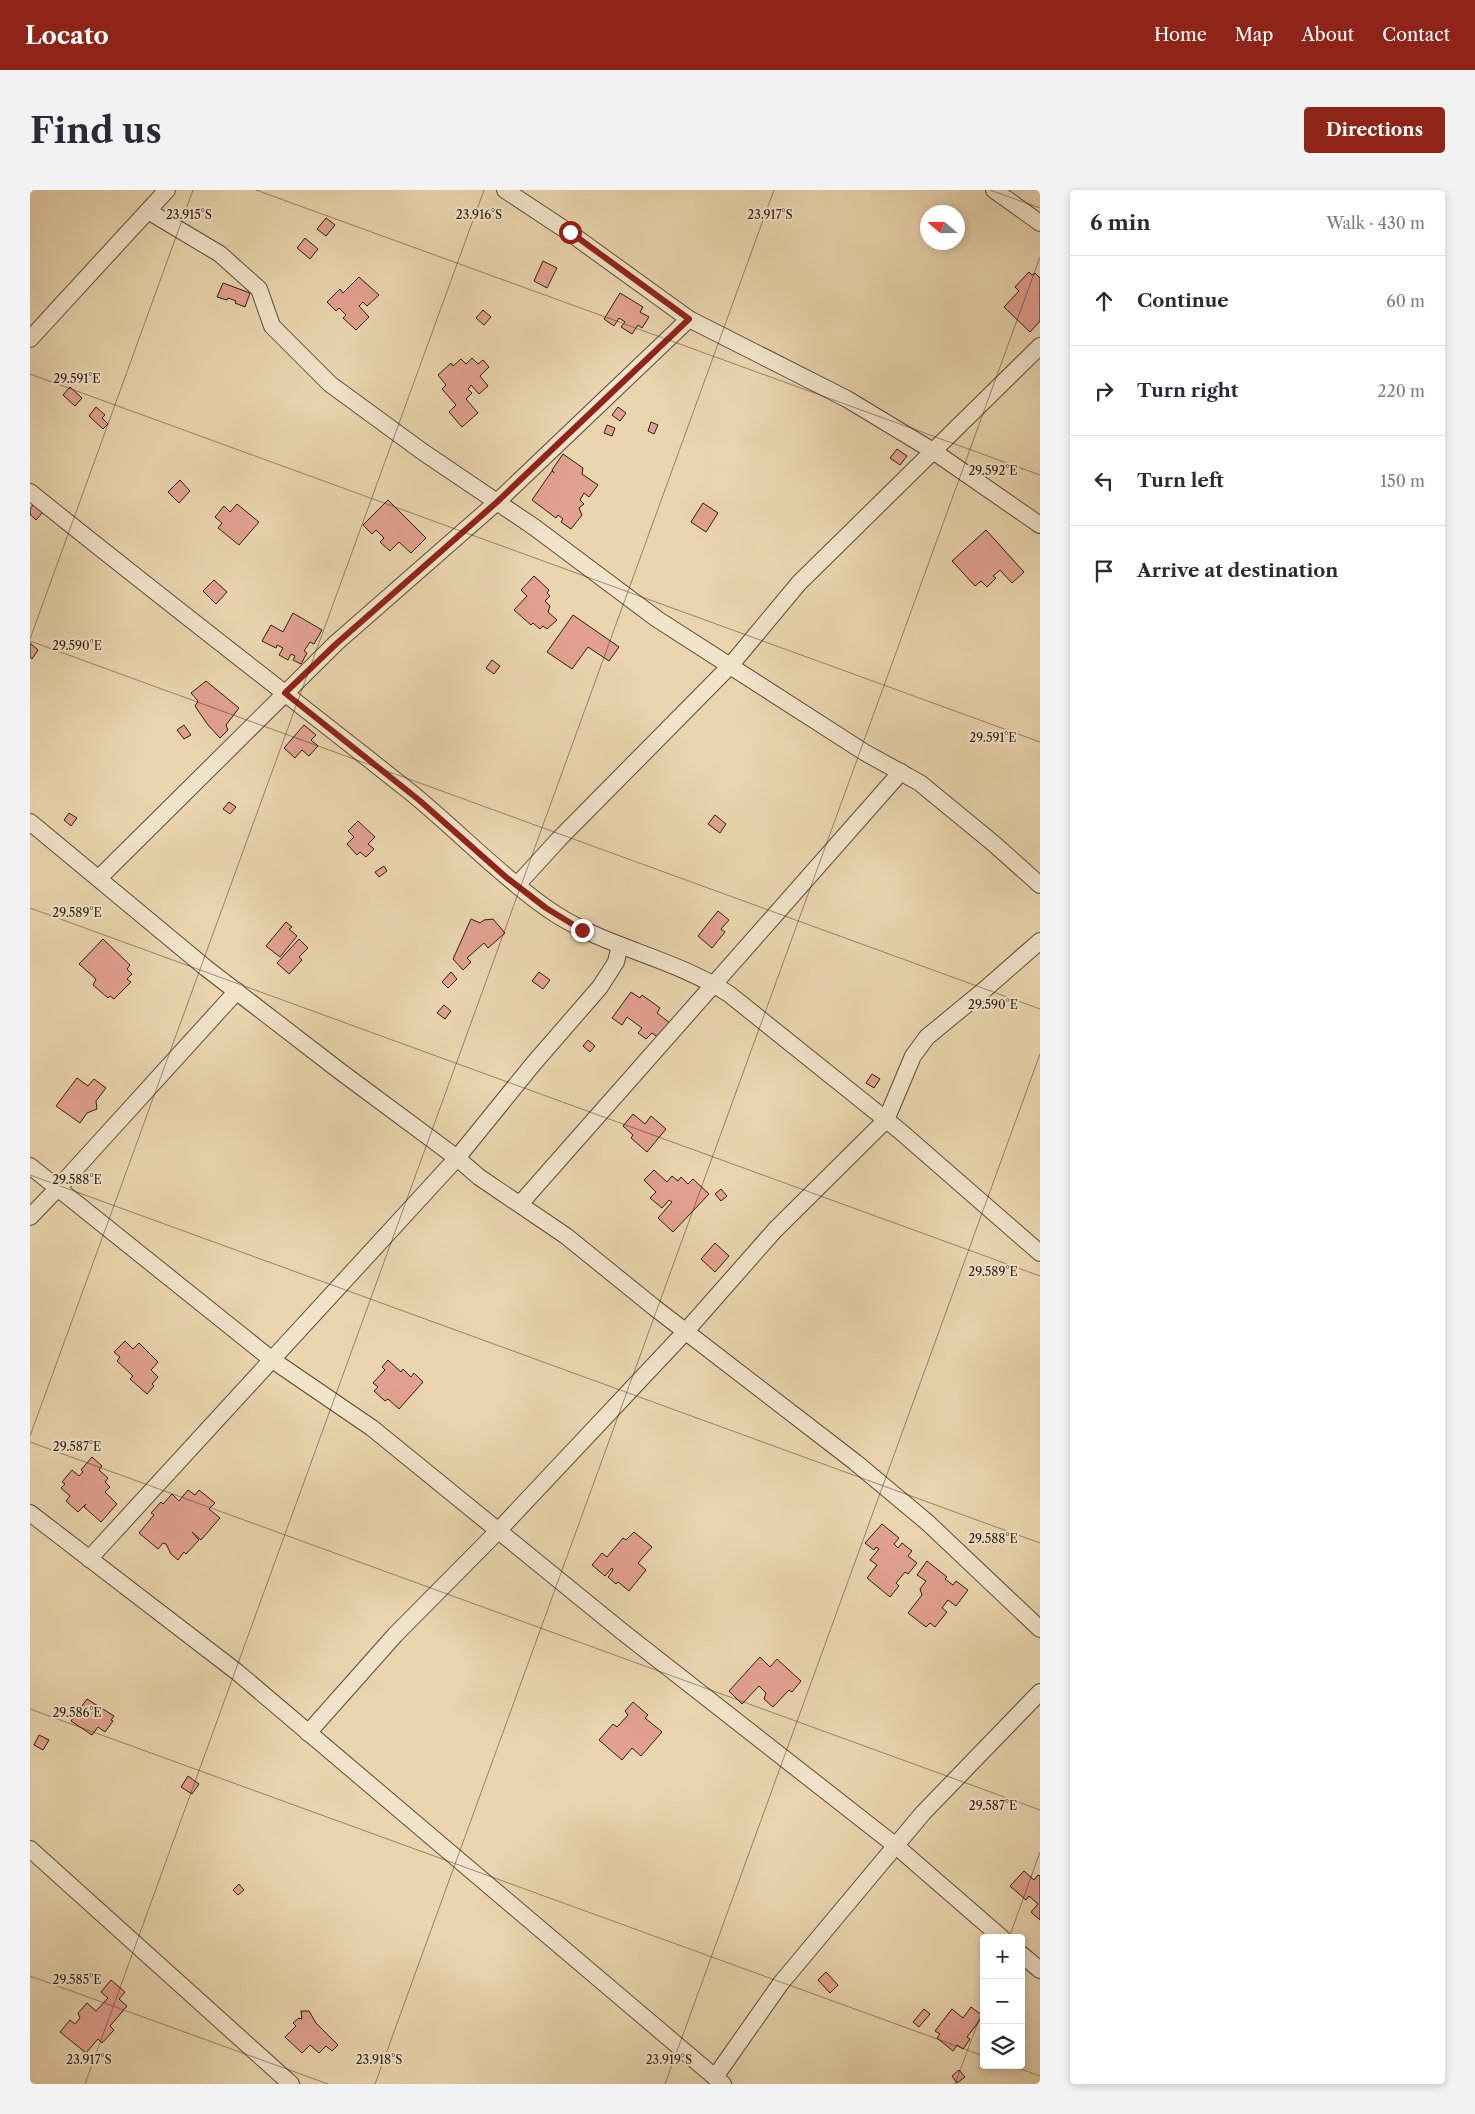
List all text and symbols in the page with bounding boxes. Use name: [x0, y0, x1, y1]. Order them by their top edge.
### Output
text: Locato: [25, 21, 109, 50]
text: Home: [1154, 24, 1207, 46]
text: Map: [1235, 24, 1273, 46]
text: About: [1301, 24, 1354, 46]
text: Contact: [1382, 24, 1450, 46]
button: Directions: [1304, 107, 1445, 153]
text: Find us: [30, 109, 162, 152]
north arrow: [920, 205, 965, 250]
text: 23.915°S: [166, 207, 212, 222]
text: 23.916°S: [456, 207, 502, 222]
text: 23.917°S: [747, 207, 793, 222]
text: 6 min: [1090, 210, 1151, 235]
text: Walk · 430 m: [1326, 213, 1425, 233]
route start: [559, 221, 582, 244]
icon: ahead: [1090, 287, 1118, 315]
text: Continue: [1137, 289, 1229, 312]
text: 60 m: [1386, 291, 1425, 311]
text: 29.591°E: [53, 371, 101, 386]
icon: right: [1090, 377, 1118, 405]
text: Turn right: [1137, 379, 1238, 402]
text: 220 m: [1377, 381, 1425, 401]
text: 29.592°E: [968, 463, 1018, 478]
icon: left: [1090, 467, 1118, 495]
text: Turn left: [1137, 469, 1224, 492]
text: 150 m: [1380, 471, 1425, 491]
icon: arrive: [1090, 557, 1118, 585]
text: Arrive at destination: [1137, 559, 1338, 582]
text: 29.590°E: [52, 638, 102, 653]
text: 29.591°E: [969, 730, 1017, 745]
text: 29.589°E: [52, 905, 102, 920]
route end: [571, 919, 594, 942]
text: 29.590°E: [968, 997, 1018, 1012]
text: 29.588°E: [52, 1172, 102, 1187]
text: 29.589°E: [968, 1264, 1018, 1279]
text: 29.587°E: [53, 1439, 101, 1454]
text: 29.588°E: [968, 1531, 1018, 1546]
text: 29.586°E: [52, 1705, 102, 1720]
text: 29.587°E: [969, 1798, 1017, 1813]
map controls: [980, 1934, 1025, 2069]
button: +: [980, 1934, 1025, 1979]
text: 29.585°E: [53, 1972, 101, 1987]
button: −: [980, 1979, 1025, 2024]
button: layers: [980, 2024, 1025, 2069]
text: 23.917°S: [66, 2052, 112, 2067]
text: 23.918°S: [356, 2052, 402, 2067]
text: 23.919°S: [646, 2052, 692, 2067]

